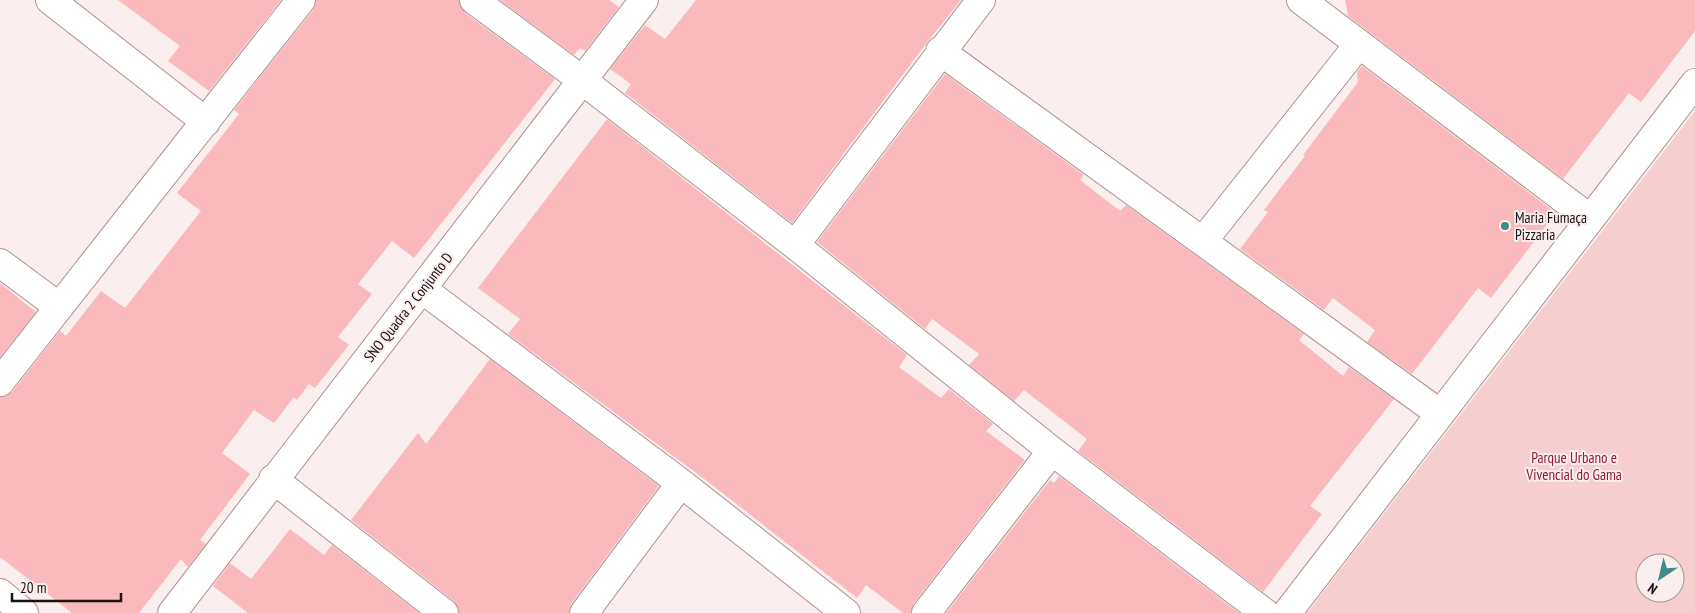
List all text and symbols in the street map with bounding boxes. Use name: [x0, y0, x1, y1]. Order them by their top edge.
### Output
place label: Maria Fumaça Pizzaria: [1515, 208, 1587, 244]
marker: Maria Fumaça Pizzaria: [1499, 220, 1511, 232]
street label: SNO Quadra 2 Conjunto D: [359, 248, 457, 366]
park label: Parque Urbano e Vivencial do Gama: [1525, 448, 1622, 484]
north arrow: [1635, 553, 1685, 603]
scale bar: [12, 570, 121, 602]
text: 20 m: [20, 578, 46, 597]
text: N: [1644, 579, 1661, 598]

